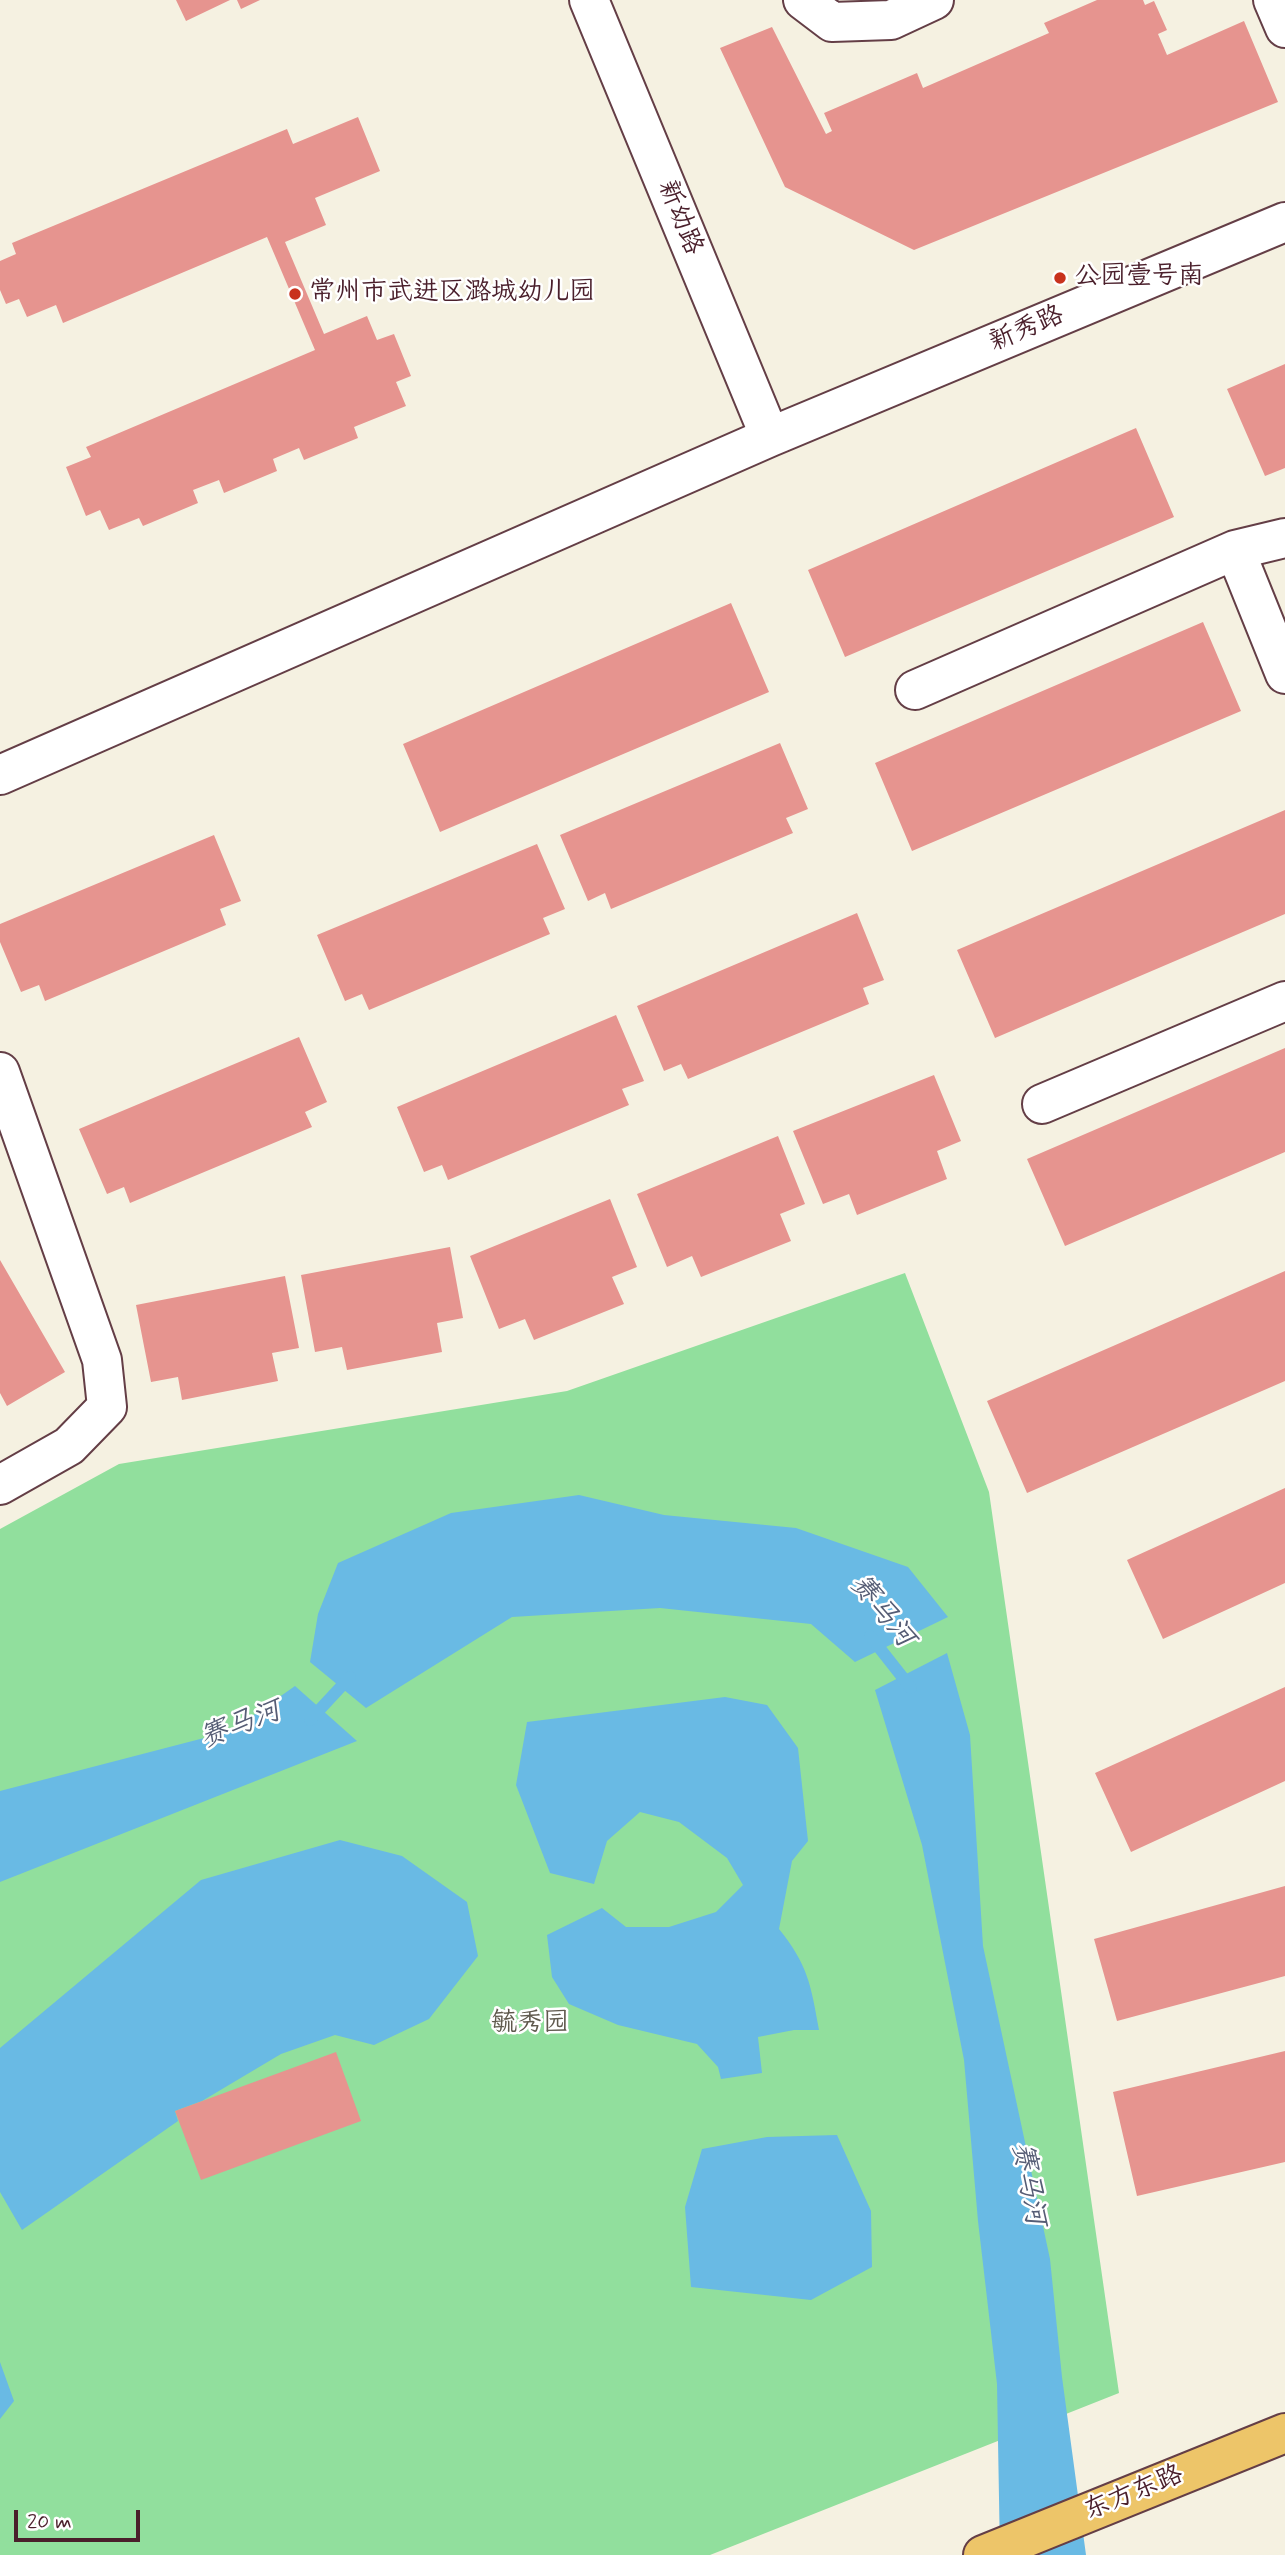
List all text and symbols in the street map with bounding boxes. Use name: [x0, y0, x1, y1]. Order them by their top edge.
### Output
street label: 新幼路: [650, 176, 708, 260]
place label: 公园壹号南: [1074, 262, 1204, 294]
marker: 公园壹号南: [1052, 270, 1068, 286]
place label: 常州市武进区潞城幼儿园: [309, 278, 595, 310]
marker: 常州市武进区潞城幼儿园: [287, 286, 303, 302]
street label: 新秀路: [985, 300, 1069, 360]
water label: 赛马河: [842, 1569, 920, 1655]
water label: 赛马河: [196, 1695, 286, 1757]
park label: 毓秀园: [491, 2009, 569, 2041]
water label: 赛马河: [1003, 2140, 1051, 2228]
street label: 东方东路: [1080, 2460, 1188, 2528]
scale bar: [18, 2496, 144, 2540]
text: 20 m: [27, 2508, 72, 2536]

